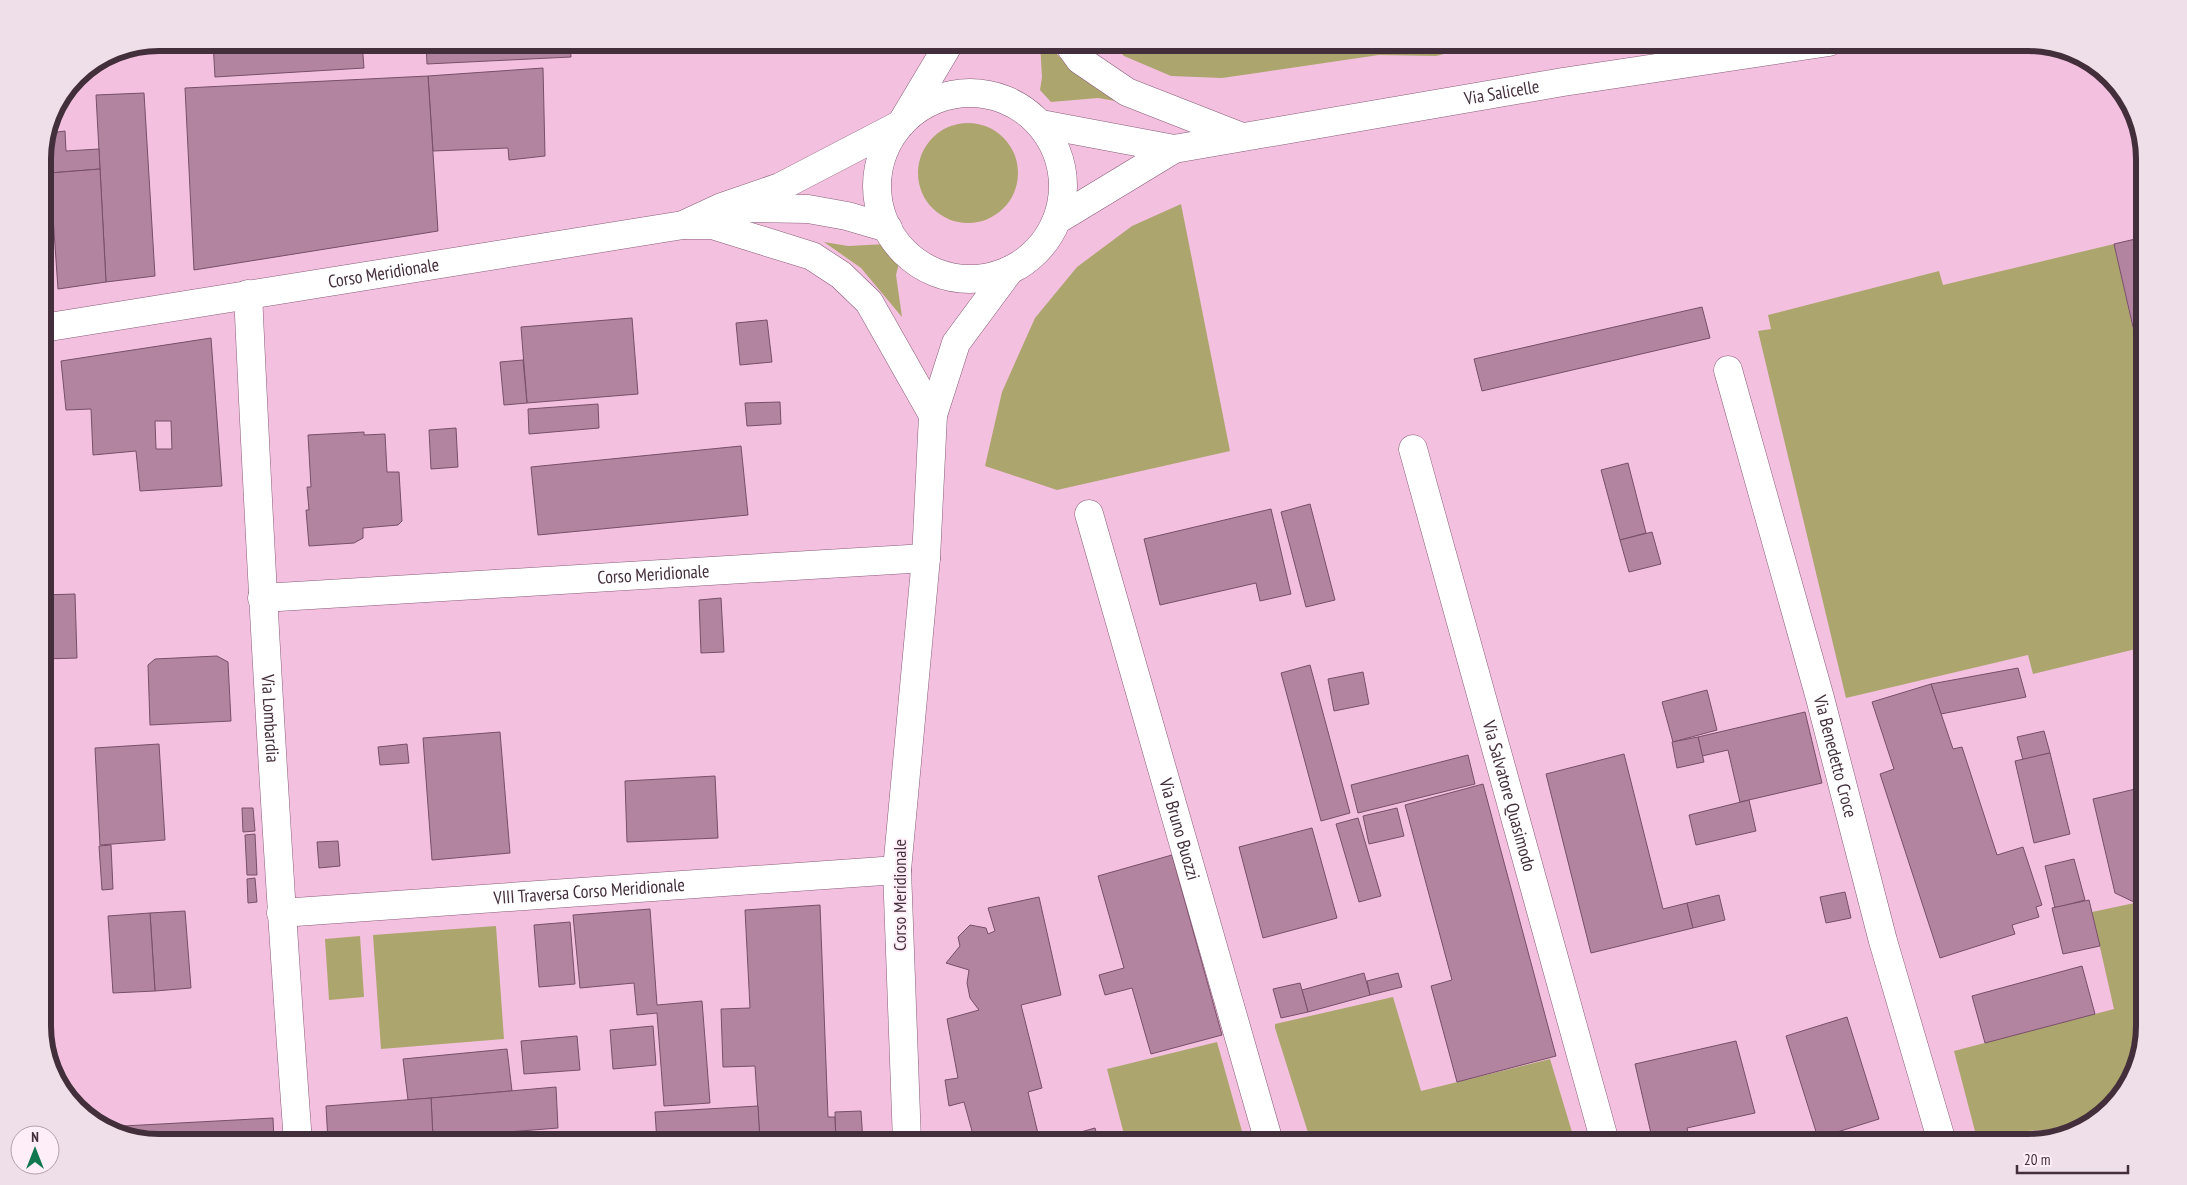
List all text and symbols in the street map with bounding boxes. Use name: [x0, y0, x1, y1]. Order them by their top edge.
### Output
street label: Via Salicelle: [1462, 74, 1541, 110]
street label: Corso Meridionale: [326, 252, 441, 293]
street label: Corso Meridionale: [597, 559, 710, 589]
street label: Via Lombardia: [256, 673, 285, 763]
street label: Via Benedetto Croce: [1809, 692, 1862, 820]
street label: Via Salvatore Quasimodo: [1478, 717, 1541, 874]
street label: Via Bruno Buozzi: [1154, 775, 1205, 883]
street label: Corso Meridionale: [888, 839, 911, 951]
street label: VIII Traversa Corso Meridionale: [492, 873, 686, 909]
north arrow: [10, 1125, 60, 1175]
text: N: [31, 1128, 39, 1146]
scale bar: [2017, 1142, 2128, 1174]
text: 20 m: [2024, 1150, 2050, 1169]

